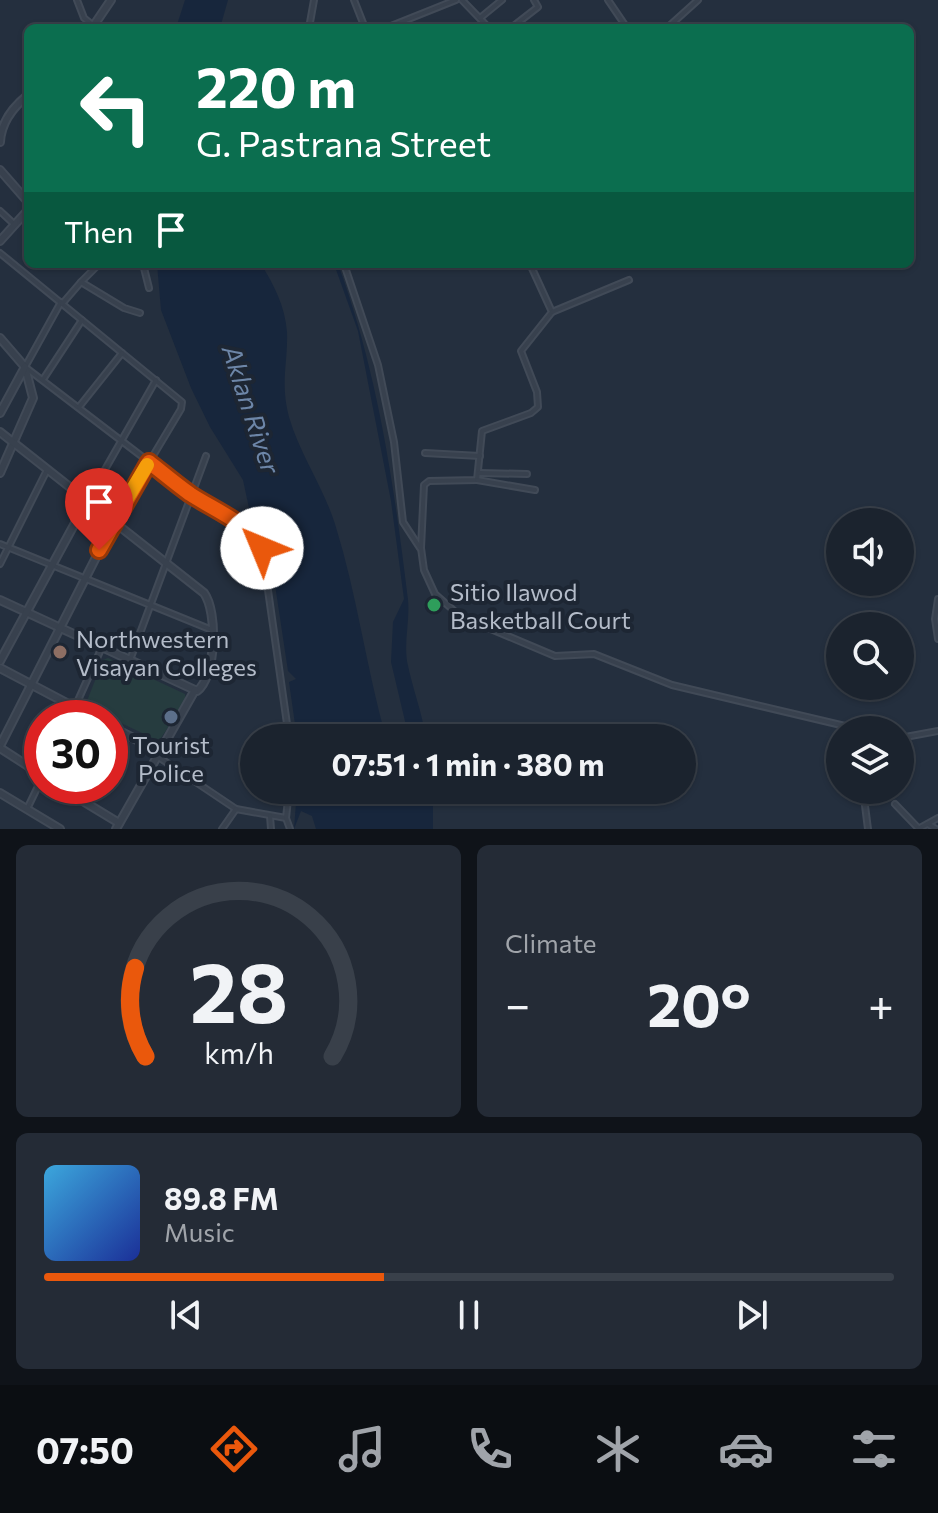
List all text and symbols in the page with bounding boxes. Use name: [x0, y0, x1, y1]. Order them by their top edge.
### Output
text: 220 m: [196, 51, 356, 120]
icon: left: [64, 56, 168, 160]
text: G. Pastrana Street: [196, 120, 491, 164]
icon: arrive: [149, 208, 193, 252]
text: Then: [64, 212, 133, 249]
water label: Aklan River: [216, 340, 288, 479]
pin: [65, 468, 133, 550]
icon: arrive: [77, 480, 121, 524]
position arrow: [220, 506, 304, 590]
map controls: [826, 508, 914, 804]
button: sound: [826, 508, 914, 596]
place label: Sitio Ilawod Basketball Court: [450, 577, 631, 634]
marker: Sitio Ilawod Basketball Court: [425, 596, 443, 614]
button: search: [826, 612, 914, 700]
place label: Northwestern Visayan Colleges: [76, 624, 257, 681]
marker: Northwestern Visayan Colleges: [51, 643, 69, 661]
speed limit sign: 30: [24, 700, 128, 804]
marker: Tourist Police: [162, 708, 180, 726]
button: layers: [826, 716, 914, 804]
place label: Tourist Police: [132, 730, 210, 787]
text: 07:51 · 1 min · 380 m: [332, 745, 605, 782]
text: Climate: [505, 927, 597, 958]
text: 28: [189, 938, 288, 1040]
text: 20°: [647, 966, 751, 1039]
text: −: [505, 976, 530, 1030]
text: +: [868, 976, 894, 1030]
text: km/h: [204, 1035, 273, 1070]
text: 89.8 FM: [164, 1179, 279, 1216]
text: Music: [164, 1216, 235, 1247]
icon: previous: [164, 1293, 208, 1337]
icon: pause: [447, 1293, 491, 1337]
icon: next: [730, 1293, 774, 1337]
icon: directions: [206, 1421, 262, 1477]
icon: music: [334, 1421, 390, 1477]
icon: phone: [462, 1421, 518, 1477]
icon: climate: [590, 1421, 646, 1477]
icon: car: [718, 1421, 774, 1477]
icon: filters: [846, 1421, 902, 1477]
text: 07:50: [36, 1427, 134, 1471]

